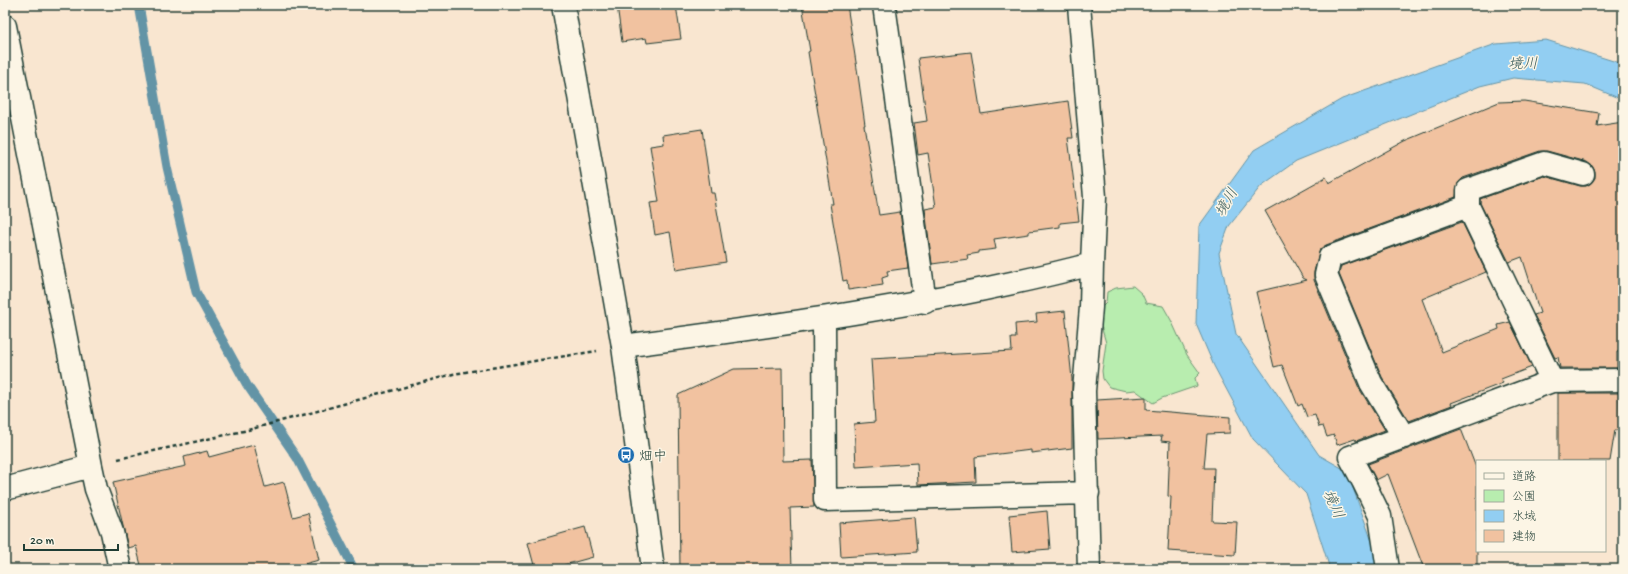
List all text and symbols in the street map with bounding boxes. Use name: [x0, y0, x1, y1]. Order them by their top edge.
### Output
water label: 境川: [1508, 56, 1538, 74]
water label: 境川: [1212, 186, 1243, 220]
bus stop icon: 畑中: [616, 445, 636, 465]
place label: 畑中: [639, 449, 667, 466]
legend: [1476, 460, 1606, 552]
text: 道路: [1512, 470, 1536, 485]
water label: 境川: [1318, 487, 1346, 522]
text: 公園: [1512, 490, 1536, 505]
text: 水域: [1512, 510, 1536, 525]
scale bar: [24, 526, 118, 552]
text: 建物: [1512, 530, 1536, 545]
text: 20 m: [30, 535, 55, 549]

